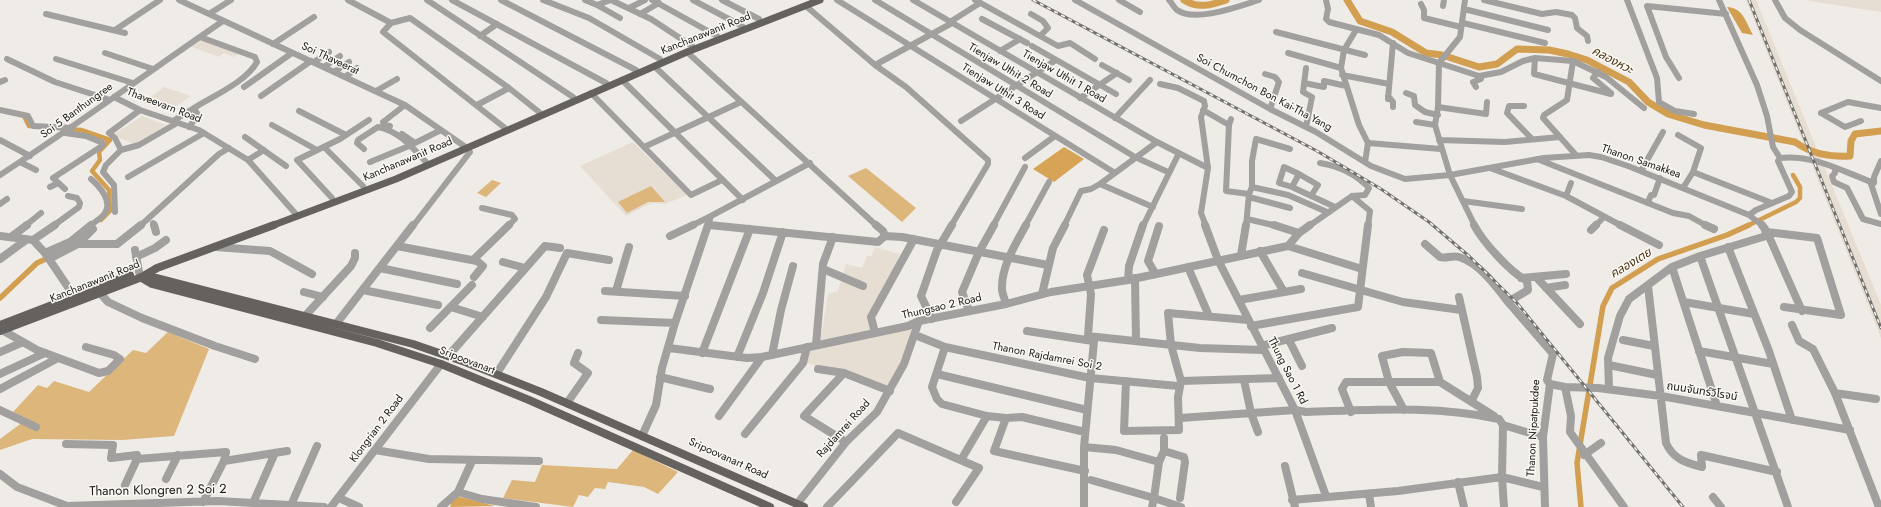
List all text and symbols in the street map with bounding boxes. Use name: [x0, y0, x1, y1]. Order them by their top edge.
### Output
street label: Kanchanawanit Road: [659, 10, 753, 58]
street label: Soi Thaveerat: [299, 40, 361, 78]
street label: Tienjaw Uthit 2 Road: [966, 41, 1054, 101]
water label: คลองหวะ: [1589, 44, 1635, 78]
street label: Tienjaw Uthit 1 Road: [1020, 48, 1108, 106]
street label: Soi Chumchon Bon Kai-Tha Yang: [1194, 52, 1334, 134]
street label: Tienjaw Uthit 3 Road: [959, 61, 1047, 123]
street label: Soi 5 Banthungree: [38, 80, 116, 142]
street label: Thaveevarn Road: [125, 86, 203, 126]
street label: Kanchanawanit Road: [361, 135, 455, 185]
street label: Thanon Samakkea: [1600, 142, 1682, 182]
water label: คลองเตย: [1608, 246, 1654, 282]
street label: Kanchanawanit Road: [48, 258, 142, 306]
street label: Thungsao 2 Road: [901, 291, 983, 323]
street label: Thung Sao 1 Rd: [1264, 335, 1310, 407]
street label: Thanon Rajdamrei Soi 2: [991, 340, 1103, 374]
street label: Sripoovanart: [437, 344, 497, 378]
street label: Thanon Nipatpukdee: [1525, 379, 1543, 477]
street label: ถนนจันทร์วิโรจน์: [1666, 380, 1738, 404]
street label: Klongrian 2 Road: [347, 393, 407, 465]
street label: Rajdamrei Road: [815, 397, 873, 461]
street label: Sripoovanart Road: [686, 436, 770, 482]
street label: Thanon Klongren 2 Soi 2: [89, 482, 227, 500]

